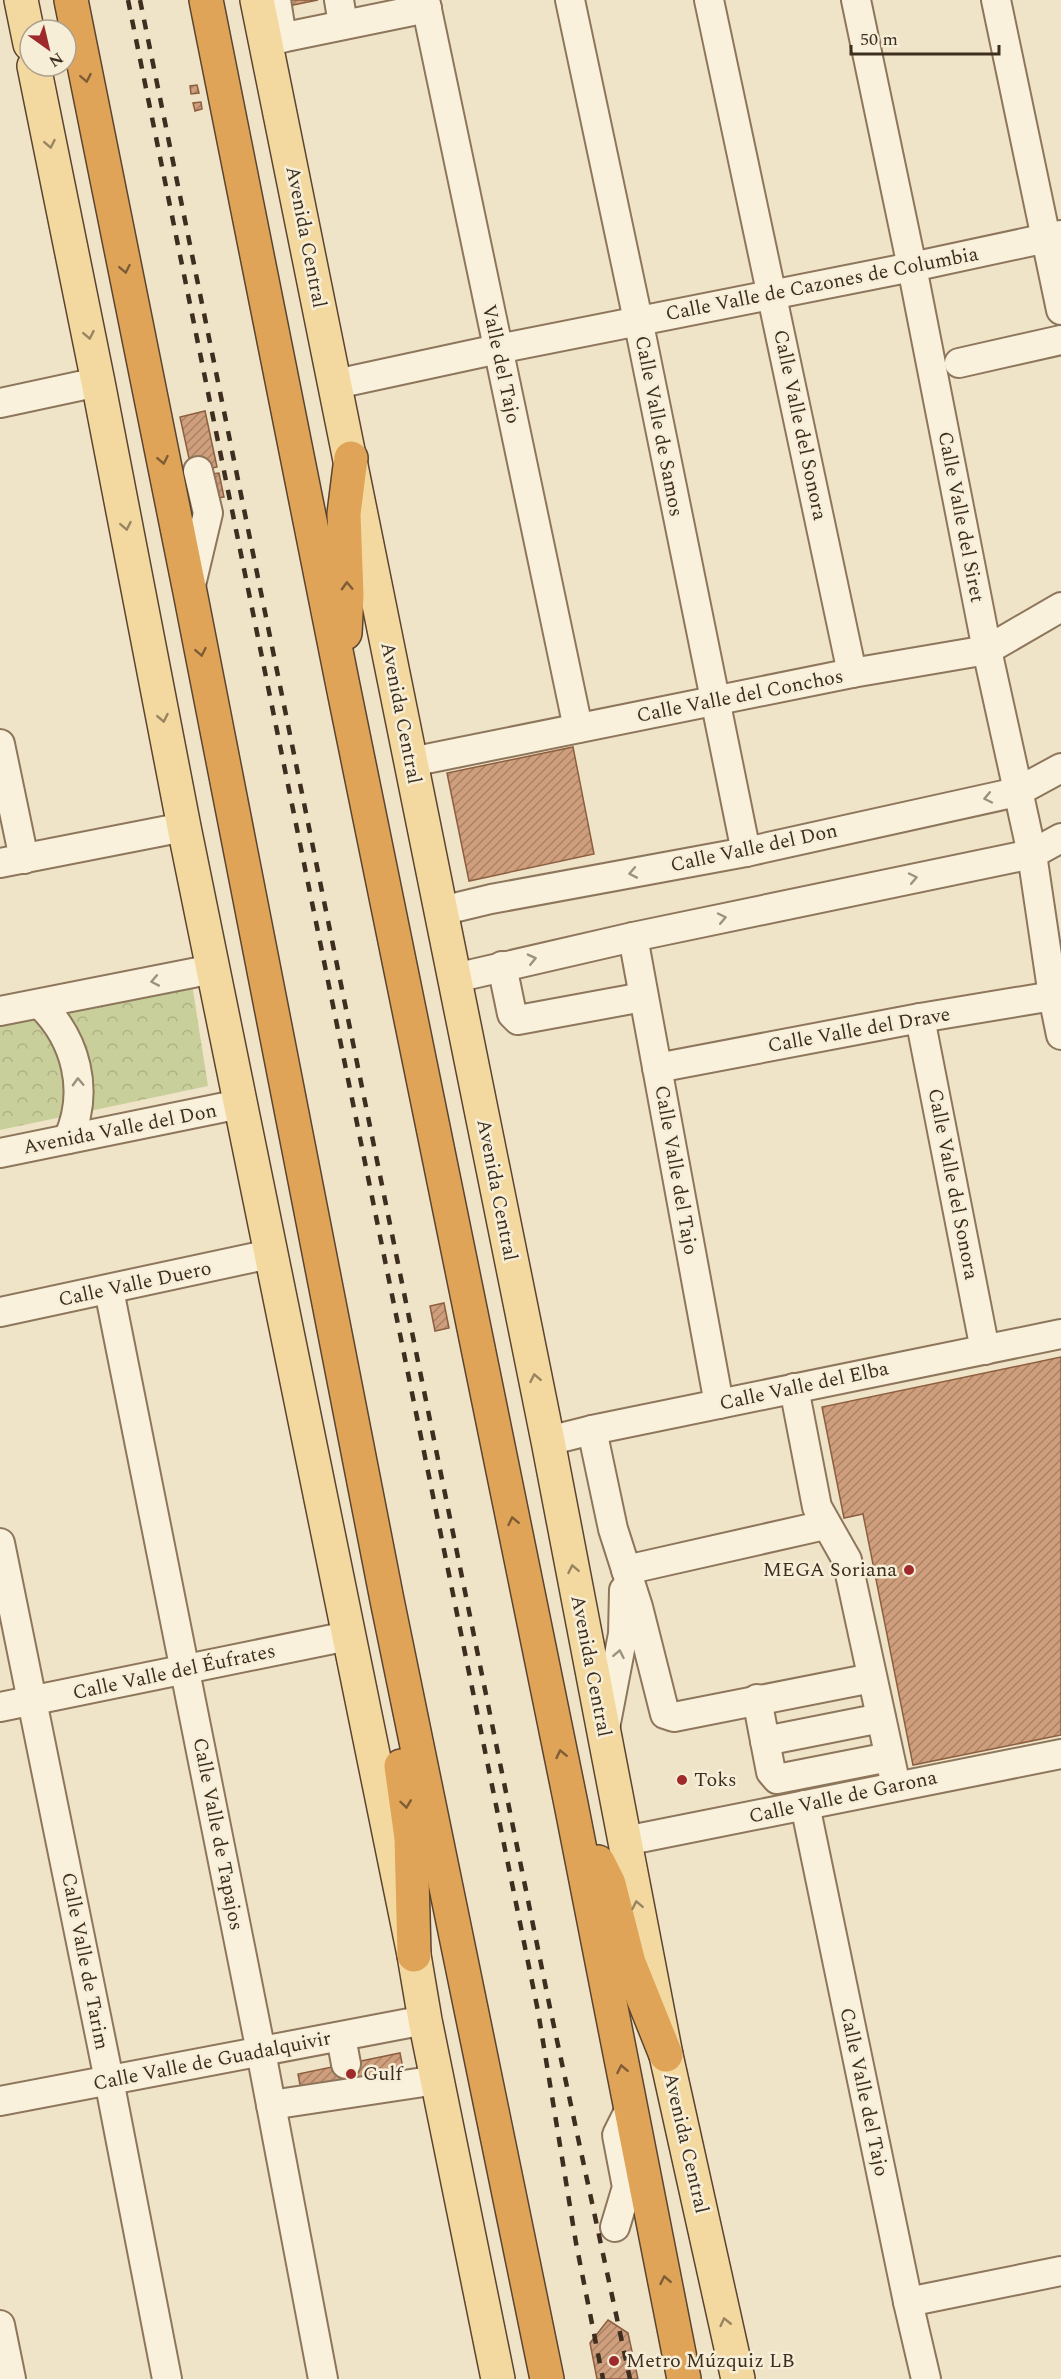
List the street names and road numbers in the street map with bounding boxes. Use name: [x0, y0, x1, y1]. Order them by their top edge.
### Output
street label: Avenida Central: [278, 163, 334, 311]
street label: Calle Valle de Cazones de Columbia: [663, 239, 981, 329]
street label: Valle del Tajo: [474, 302, 528, 426]
street label: Calle Valle del Sonora: [765, 327, 835, 523]
street label: Calle Valle de Samos: [627, 333, 691, 519]
street label: Calle Valle del Siret: [930, 429, 992, 605]
street label: Avenida Central: [373, 639, 429, 787]
street label: Calle Valle del Conchos: [634, 661, 846, 731]
street label: Calle Valle del Don: [668, 816, 840, 880]
street label: Calle Valle del Drave: [765, 999, 953, 1061]
street label: Calle Valle del Tajo: [646, 1083, 706, 1257]
street label: Calle Valle del Sonora: [920, 1086, 986, 1283]
street label: Avenida Valle del Don: [21, 1095, 219, 1163]
street label: Avenida Central: [469, 1116, 525, 1264]
street label: Calle Valle Duero: [56, 1253, 214, 1315]
street label: Calle Valle del Elba: [717, 1353, 892, 1419]
street label: Avenida Central: [563, 1592, 619, 1740]
street label: Calle Valle del Éufrates: [70, 1636, 278, 1708]
street label: Calle Valle de Tapajos: [185, 1735, 251, 1933]
street label: Calle Valle de Garona: [746, 1762, 940, 1832]
street label: Calle Valle de Tarim: [53, 1870, 117, 2052]
street label: Calle Valle del Tajo: [831, 2005, 897, 2179]
street label: Calle Valle de Guadalquivir: [90, 2023, 334, 2099]
street label: Avenida Central: [655, 2069, 717, 2217]

